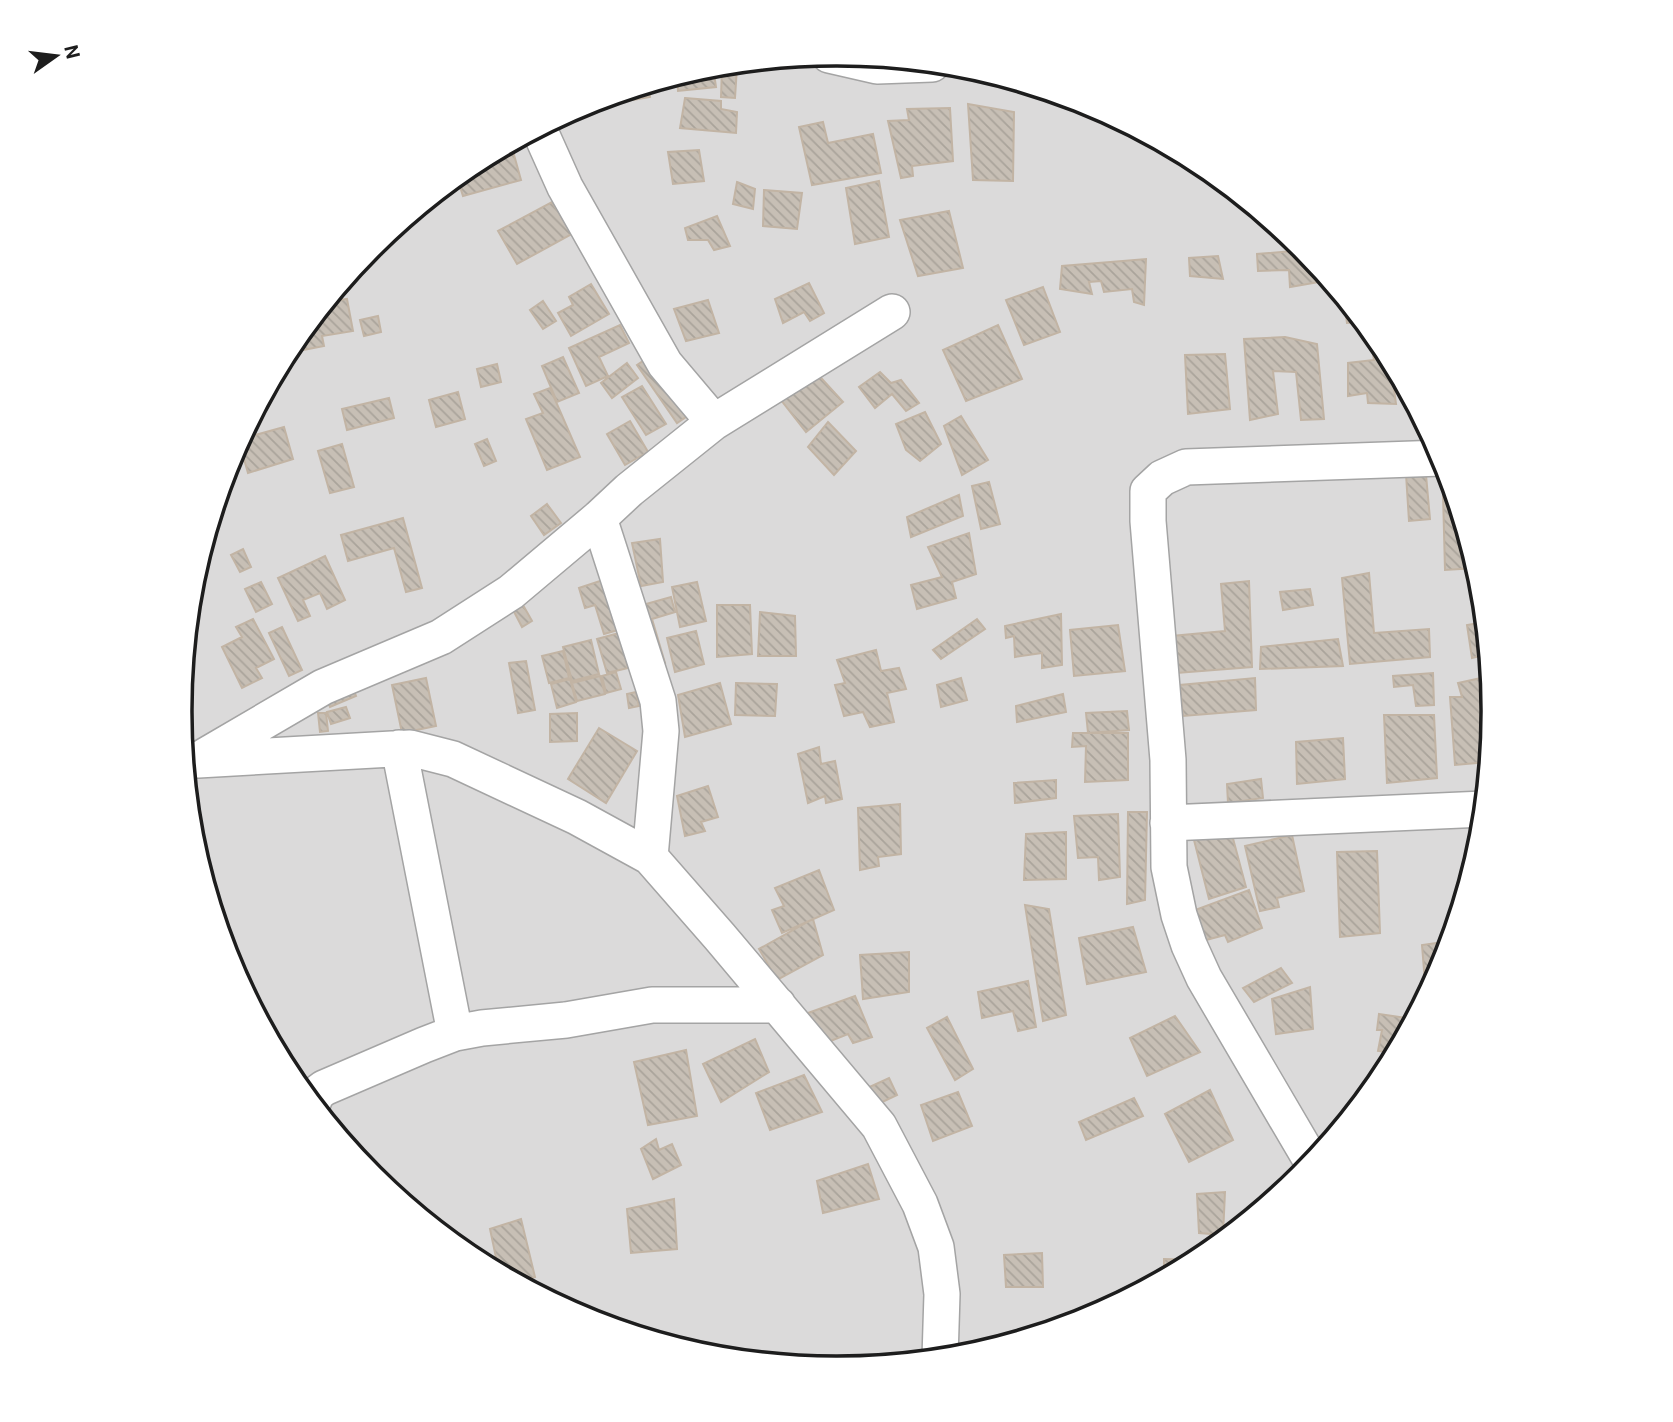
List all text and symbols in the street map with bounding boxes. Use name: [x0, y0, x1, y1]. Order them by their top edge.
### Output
north arrow: [21, 21, 91, 91]
text: N: [59, 43, 85, 61]

